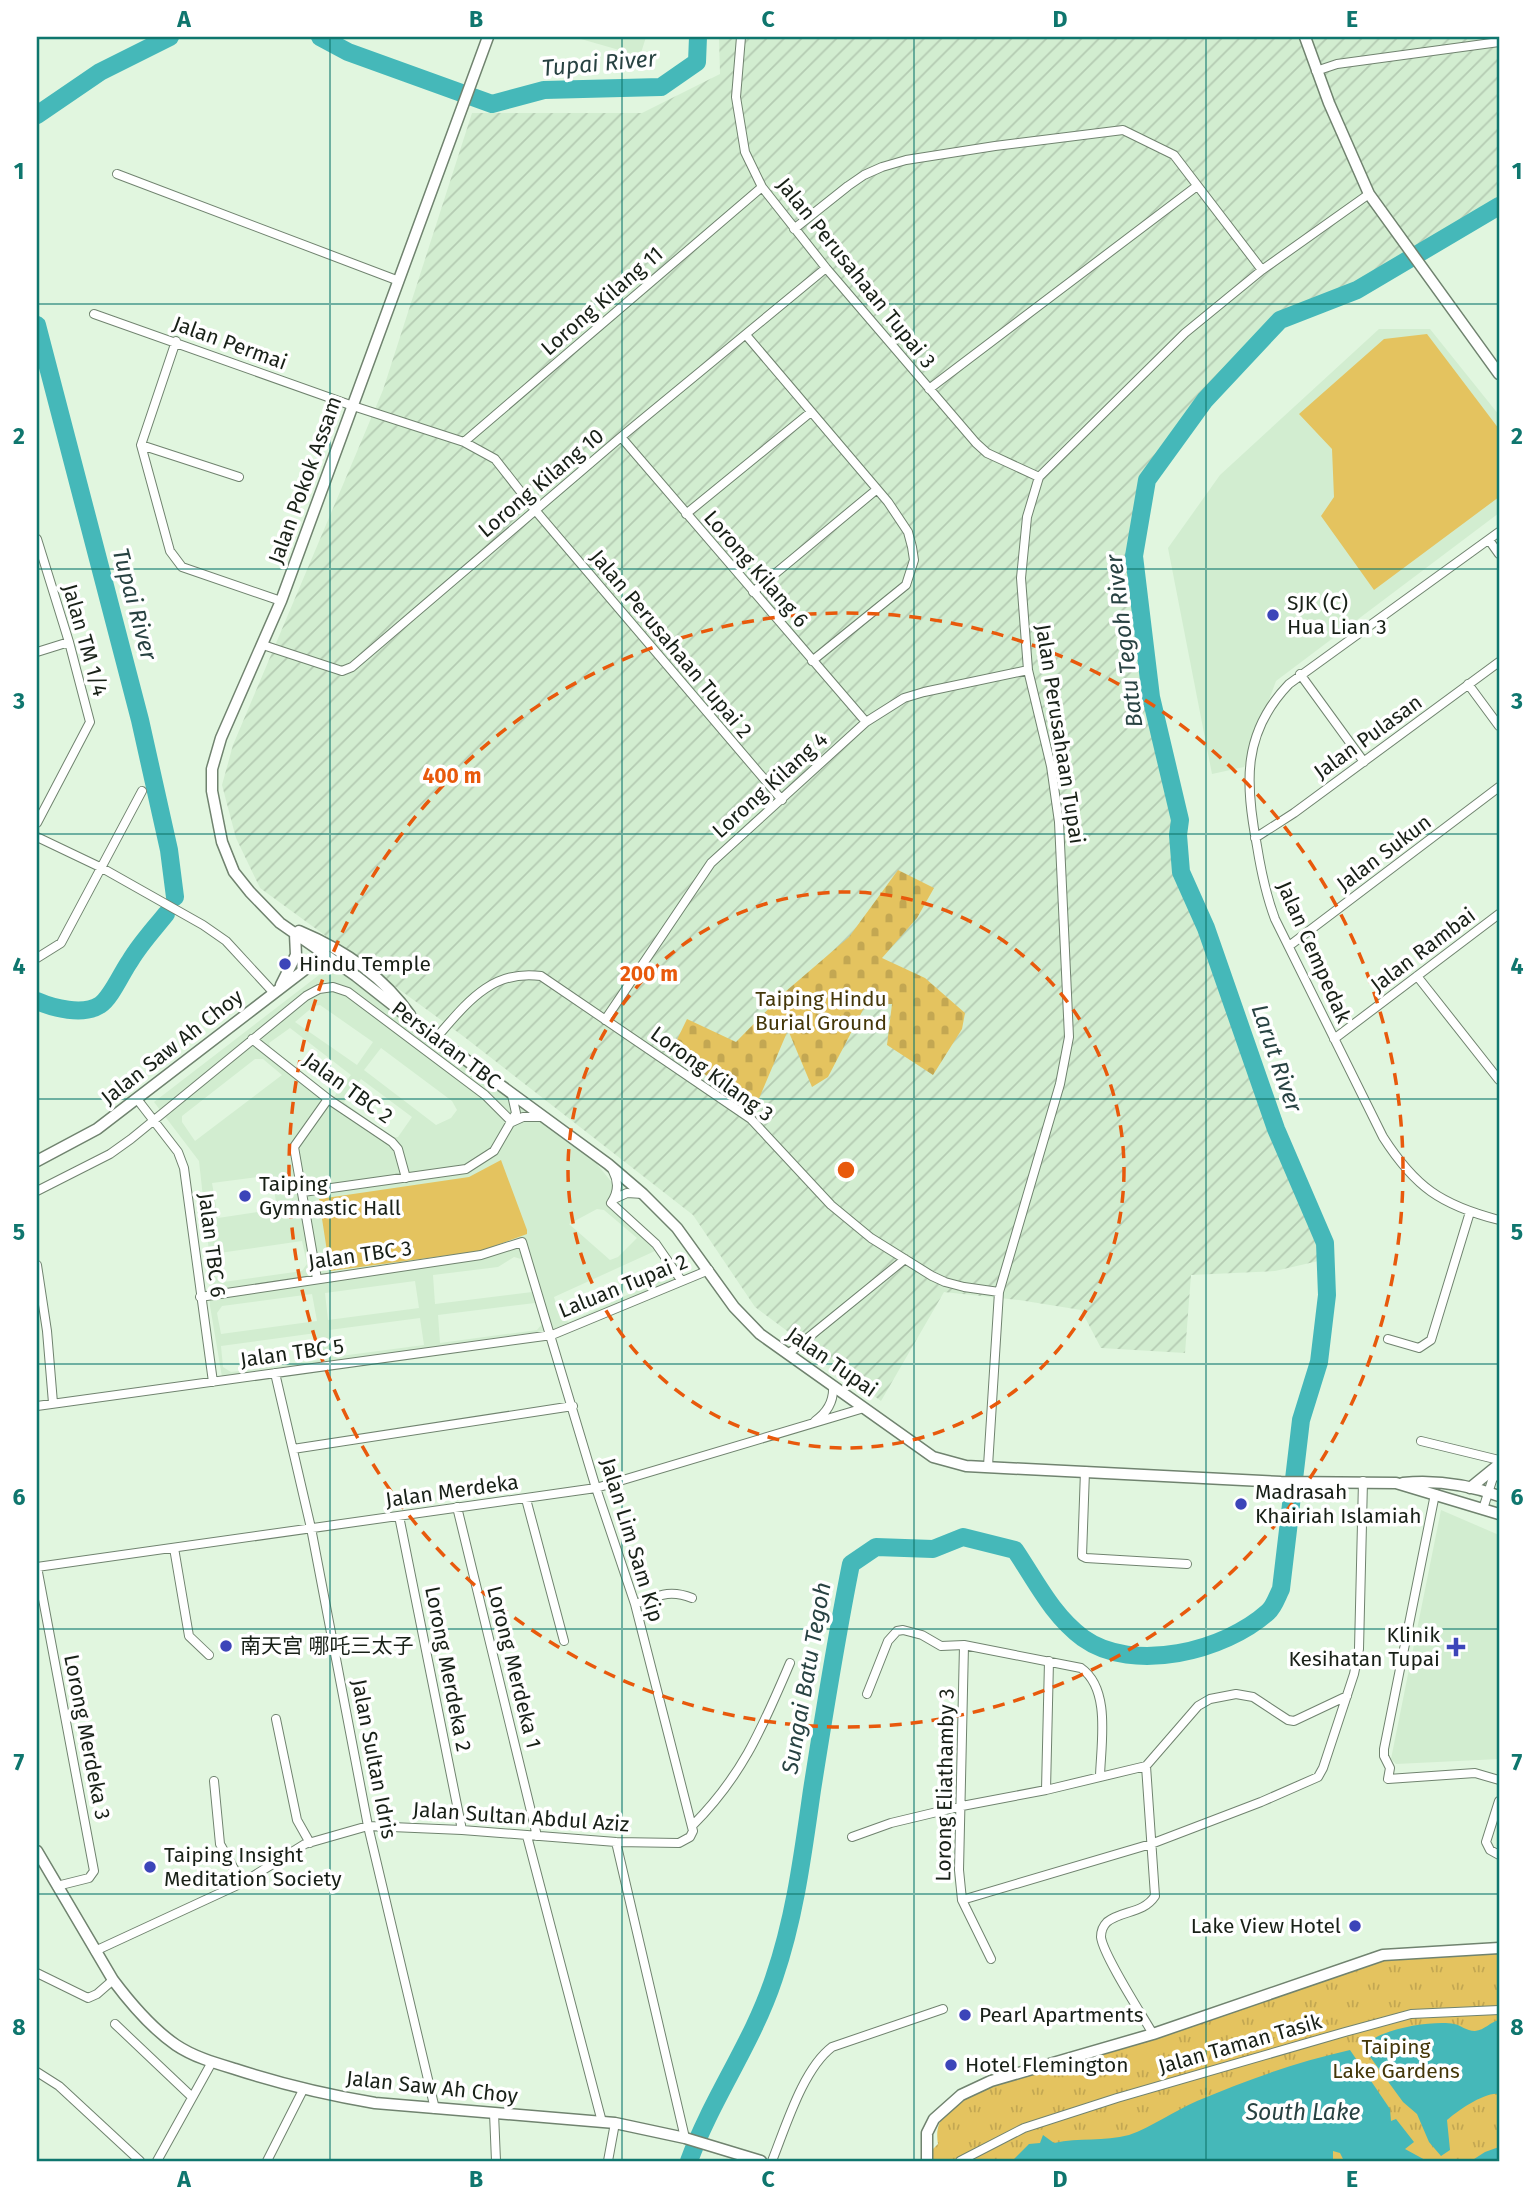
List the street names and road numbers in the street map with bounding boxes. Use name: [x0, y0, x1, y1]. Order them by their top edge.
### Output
street label: Jalan Perusahaan Tupai 3: [771, 172, 941, 374]
street label: Lorong Kilang 11: [536, 241, 668, 361]
street label: Jalan Permai: [169, 310, 291, 376]
street label: Jalan Pokok Assam: [263, 393, 347, 567]
street label: Lorong Kilang 10: [473, 423, 609, 543]
street label: Lorong Kilang 6: [698, 505, 814, 633]
street label: Jalan Perusahaan Tupai 2: [585, 544, 757, 744]
street label: Jalan TM 1/4: [57, 581, 113, 699]
street label: Jalan Perusahaan Tupai: [1030, 622, 1090, 846]
street label: Jalan Pulasan: [1309, 689, 1427, 785]
street label: Lorong Kilang 4: [707, 726, 833, 844]
street label: Jalan Sukun: [1332, 809, 1436, 897]
street label: Jalan Cempedak: [1271, 877, 1357, 1027]
street label: Jalan Rambai: [1365, 902, 1481, 998]
street label: Jalan Saw Ah Choy: [96, 983, 249, 1110]
street label: Persiaran TBC: [386, 995, 506, 1095]
street label: Lorong Kilang 3: [645, 1021, 779, 1127]
street label: Jalan TBC 2: [298, 1047, 398, 1129]
street label: Jalan TBC 6: [193, 1191, 231, 1299]
street label: Jalan TBC 3: [307, 1235, 413, 1275]
street label: Laluan Tupai 2: [555, 1248, 691, 1324]
street label: Jalan Tupai: [782, 1321, 882, 1403]
street label: Jalan TBC 5: [238, 1333, 346, 1373]
street label: Jalan Lim Sam Kip: [595, 1455, 669, 1625]
street label: Jalan Merdeka: [384, 1469, 520, 1513]
street label: Lorong Merdeka 1: [481, 1583, 547, 1751]
street label: Lorong Merdeka 2: [419, 1584, 477, 1754]
street label: Lorong Merdeka 3: [58, 1652, 116, 1822]
street label: Jalan Sultan Idris: [346, 1677, 402, 1841]
street label: Lorong Eliathamby 3: [930, 1688, 960, 1882]
street label: Jalan Sultan Abdul Aziz: [412, 1796, 630, 1838]
street label: Jalan Taman Tasik: [1155, 2008, 1325, 2080]
street label: Jalan Saw Ah Choy: [345, 2065, 520, 2109]

